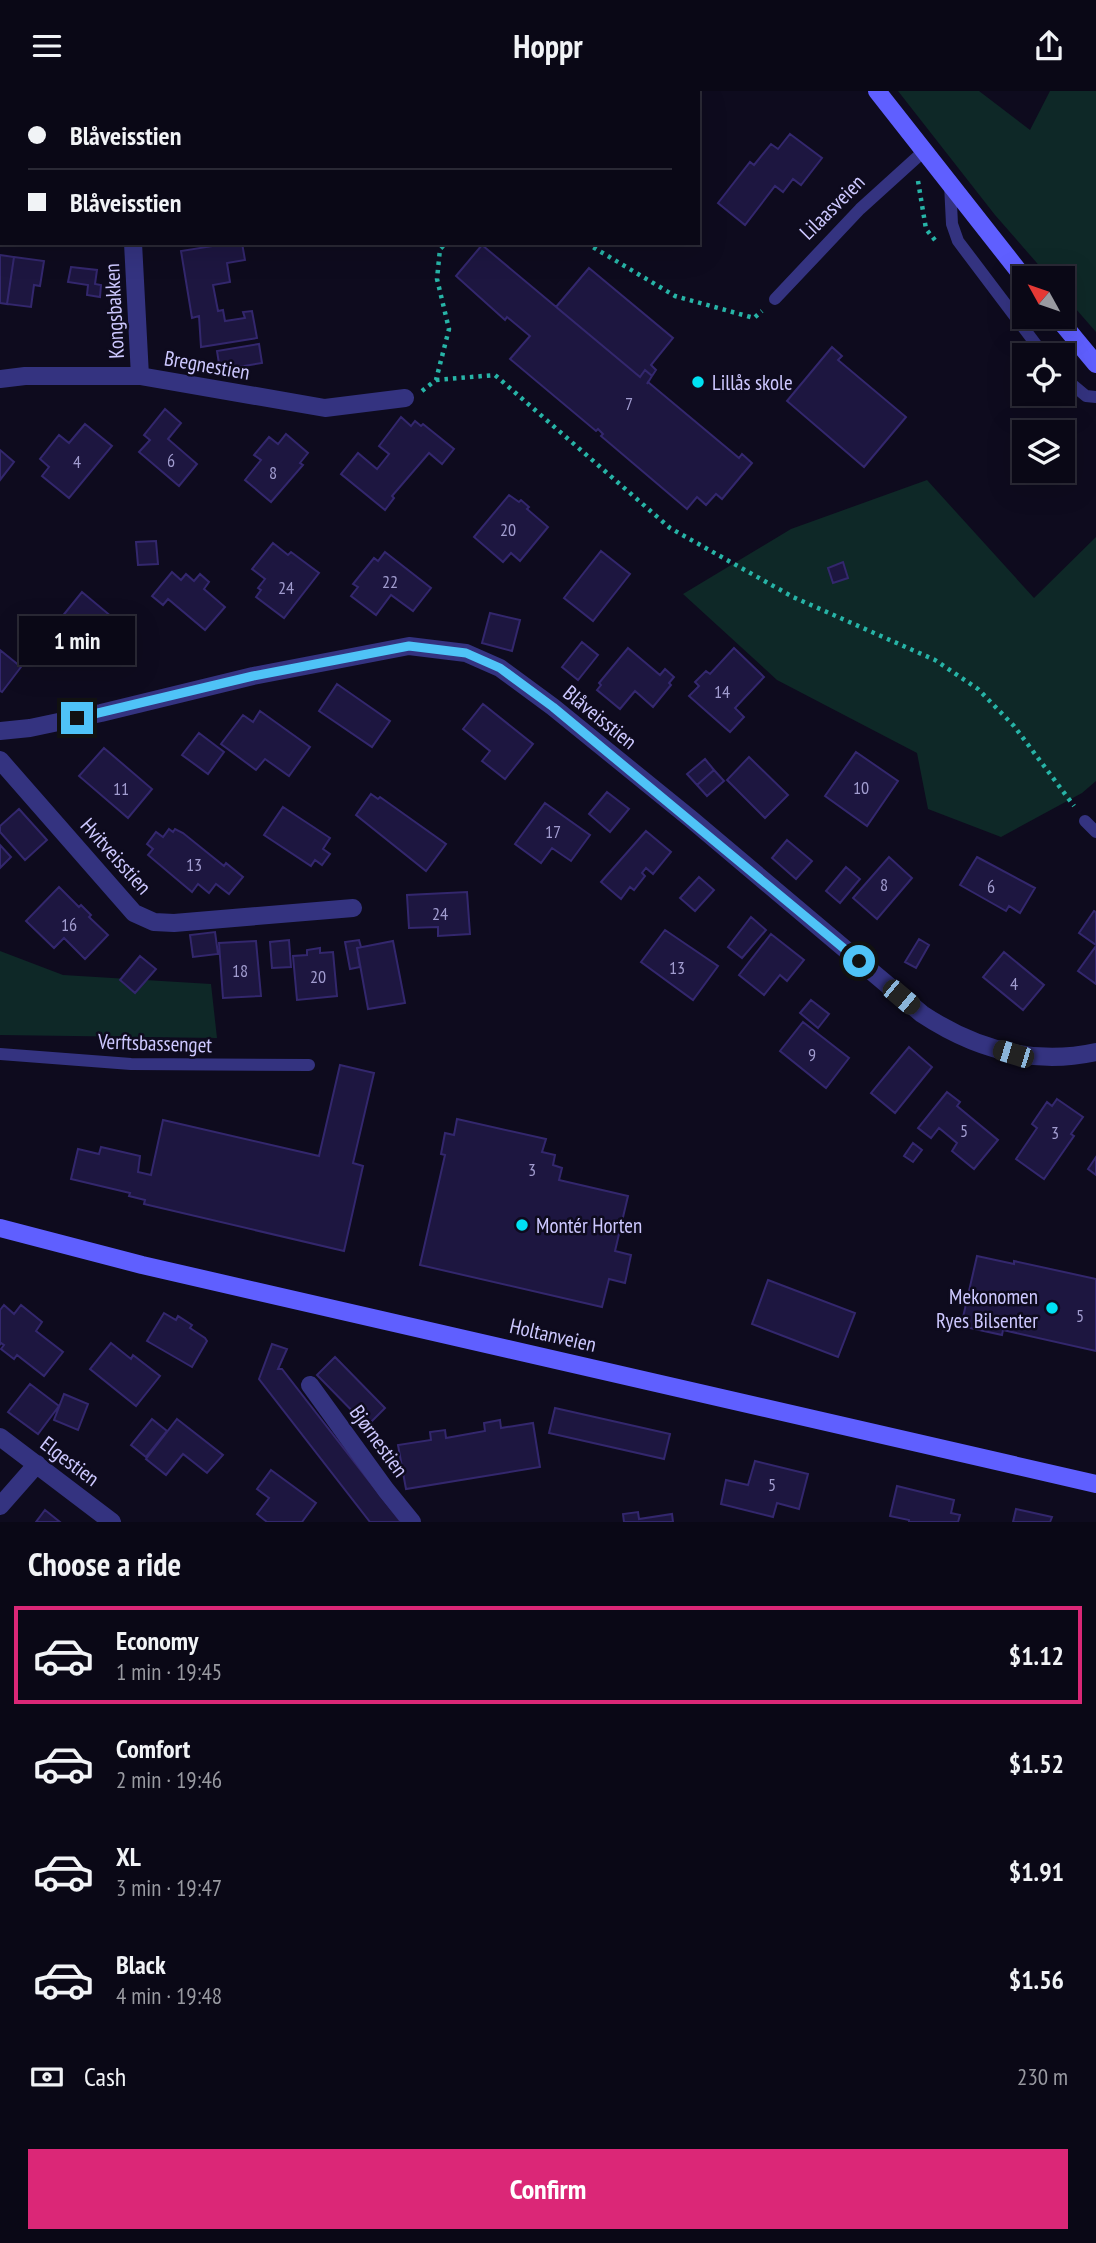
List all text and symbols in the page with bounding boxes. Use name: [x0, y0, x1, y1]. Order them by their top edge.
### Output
text: Hoppr: [513, 25, 583, 67]
icon: menu: [28, 27, 66, 65]
icon: share: [1030, 27, 1068, 65]
text: Blåveisstien: [70, 119, 181, 152]
street label: Lilaasveien: [794, 169, 870, 245]
text: Blåveisstien: [70, 186, 181, 219]
street label: Kongsbakken: [98, 263, 130, 359]
north arrow: [1012, 266, 1074, 329]
map controls: [1012, 266, 1075, 483]
button: locate: [1012, 343, 1075, 406]
street label: Bregnestien: [162, 344, 252, 386]
place label: Lillås skole: [712, 369, 793, 396]
marker: Lillås skole: [690, 374, 706, 390]
house number: 7: [625, 392, 633, 415]
button: layers: [1012, 420, 1075, 483]
house number: 6: [167, 449, 175, 472]
house number: 4: [73, 450, 81, 473]
house number: 8: [269, 461, 277, 484]
house number: 20: [500, 518, 516, 541]
house number: 22: [382, 570, 398, 593]
house number: 24: [278, 576, 294, 599]
callout: 1 min: [19, 617, 135, 665]
text: 1 min: [54, 626, 100, 655]
street label: Blåveisstien: [558, 679, 642, 755]
house number: 14: [714, 680, 730, 703]
route end: [61, 702, 93, 734]
house number: 10: [853, 776, 869, 799]
house number: 11: [113, 777, 129, 800]
street label: Hvitveisstien: [75, 812, 157, 900]
house number: 17: [545, 820, 561, 843]
house number: 13: [186, 853, 202, 876]
house number: 8: [880, 873, 888, 896]
house number: 6: [987, 875, 995, 898]
house number: 24: [432, 902, 448, 925]
house number: 16: [61, 913, 77, 936]
route start: [843, 945, 875, 977]
house number: 13: [669, 956, 685, 979]
house number: 18: [232, 959, 248, 982]
house number: 20: [310, 965, 326, 988]
house number: 4: [1010, 972, 1018, 995]
car: [879, 975, 924, 1019]
street label: Verftsbassenget: [96, 1027, 213, 1058]
car: [990, 1038, 1037, 1070]
house number: 9: [808, 1043, 816, 1066]
house number: 5: [960, 1119, 968, 1142]
house number: 3: [1051, 1121, 1059, 1144]
house number: 3: [528, 1158, 536, 1181]
place label: Montér Horten: [536, 1212, 642, 1239]
marker: Montér Horten: [514, 1217, 530, 1233]
place label: Mekonomen Ryes Bilsenter: [936, 1283, 1038, 1334]
marker: Mekonomen Ryes Bilsenter: [1044, 1300, 1060, 1316]
house number: 5: [1076, 1304, 1084, 1327]
street label: Holtanveien: [507, 1312, 599, 1358]
street label: Bjørnestien: [344, 1400, 414, 1482]
street label: Elgestien: [35, 1430, 105, 1492]
house number: 5: [768, 1473, 776, 1496]
text: Choose a ride: [28, 1543, 181, 1585]
icon: car: [32, 1624, 95, 1687]
text: Economy: [116, 1624, 198, 1657]
text: $1.12: [1009, 1639, 1064, 1672]
text: 1 min · 19:45: [116, 1657, 222, 1686]
icon: car: [32, 1732, 95, 1795]
text: Comfort: [116, 1732, 190, 1765]
text: $1.52: [1009, 1747, 1064, 1780]
text: 2 min · 19:46: [116, 1765, 222, 1794]
icon: car: [32, 1840, 95, 1903]
text: XL: [116, 1840, 141, 1873]
text: $1.91: [1009, 1855, 1064, 1888]
text: 3 min · 19:47: [116, 1873, 222, 1902]
icon: car: [32, 1948, 95, 2011]
text: Black: [116, 1948, 166, 1981]
text: $1.56: [1009, 1963, 1064, 1996]
text: 4 min · 19:48: [116, 1981, 222, 2010]
icon: cash: [28, 2058, 66, 2096]
text: Cash: [84, 2060, 126, 2093]
text: 230 m: [1017, 2062, 1068, 2091]
button: Confirm: [28, 2149, 1068, 2229]

